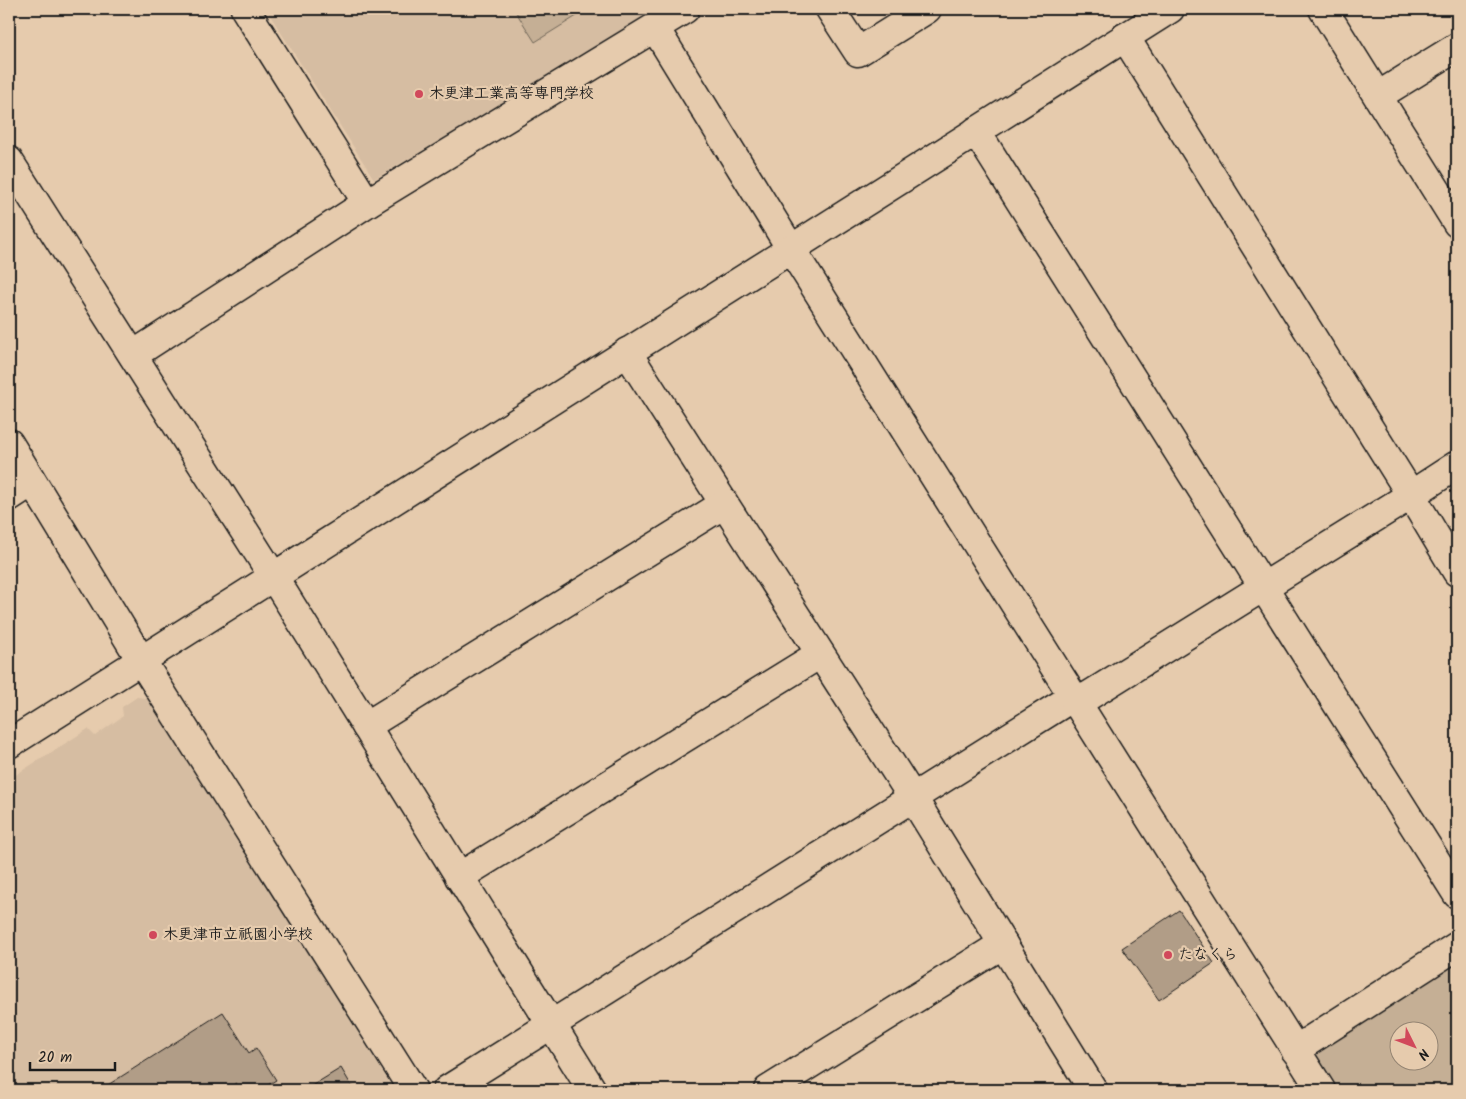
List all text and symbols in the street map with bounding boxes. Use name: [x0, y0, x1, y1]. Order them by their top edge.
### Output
place label: 木更津工業高等専門学校: [429, 82, 594, 106]
marker: 木更津工業高等専門学校: [413, 88, 425, 100]
place label: 木更津市立祇園小学校: [163, 923, 313, 947]
marker: 木更津市立祇園小学校: [147, 929, 159, 941]
place label: たなくら: [1178, 943, 1238, 967]
marker: たなくら: [1162, 949, 1174, 961]
north arrow: [1388, 1022, 1438, 1072]
scale bar: [30, 1039, 115, 1071]
text: N: [1412, 1043, 1434, 1065]
text: 20 m: [38, 1046, 72, 1070]

